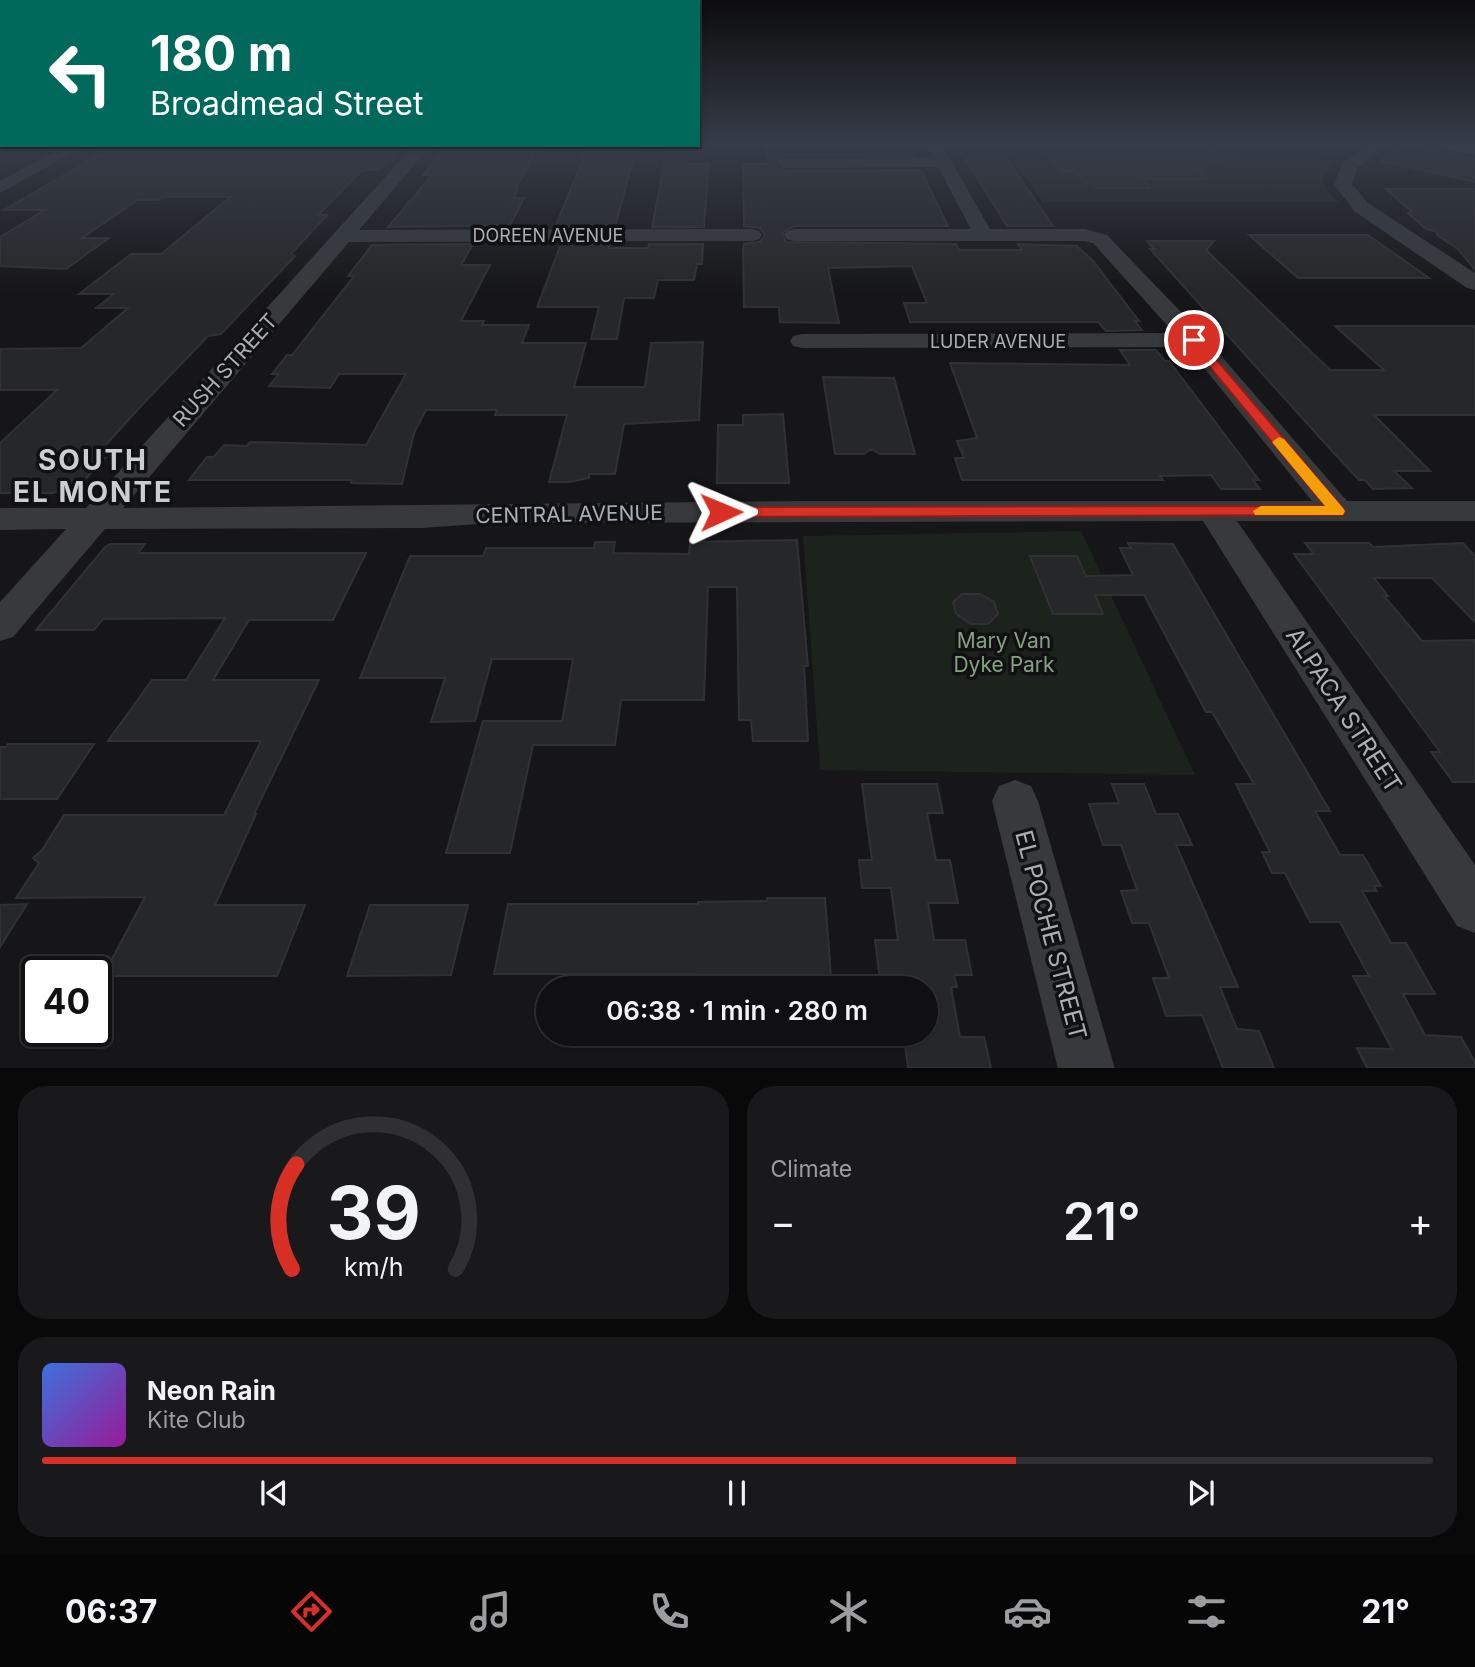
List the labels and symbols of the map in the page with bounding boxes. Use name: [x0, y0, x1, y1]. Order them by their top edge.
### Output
street label: DOREEN AVENUE: [473, 225, 623, 246]
street label: RUSH STREET: [168, 308, 282, 432]
pin: [1164, 310, 1224, 370]
street label: LUDER AVENUE: [930, 331, 1066, 352]
district label: SOUTH EL MONTE: [13, 443, 173, 509]
position arrow: [684, 475, 758, 549]
street label: CENTRAL AVENUE: [475, 500, 663, 528]
street label: ALPACA STREET: [1280, 622, 1408, 798]
park label: Mary Van Dyke Park: [953, 628, 1055, 677]
street label: EL POCHE STREET: [1009, 827, 1093, 1043]
speed limit sign: 40: [21, 956, 112, 1047]

